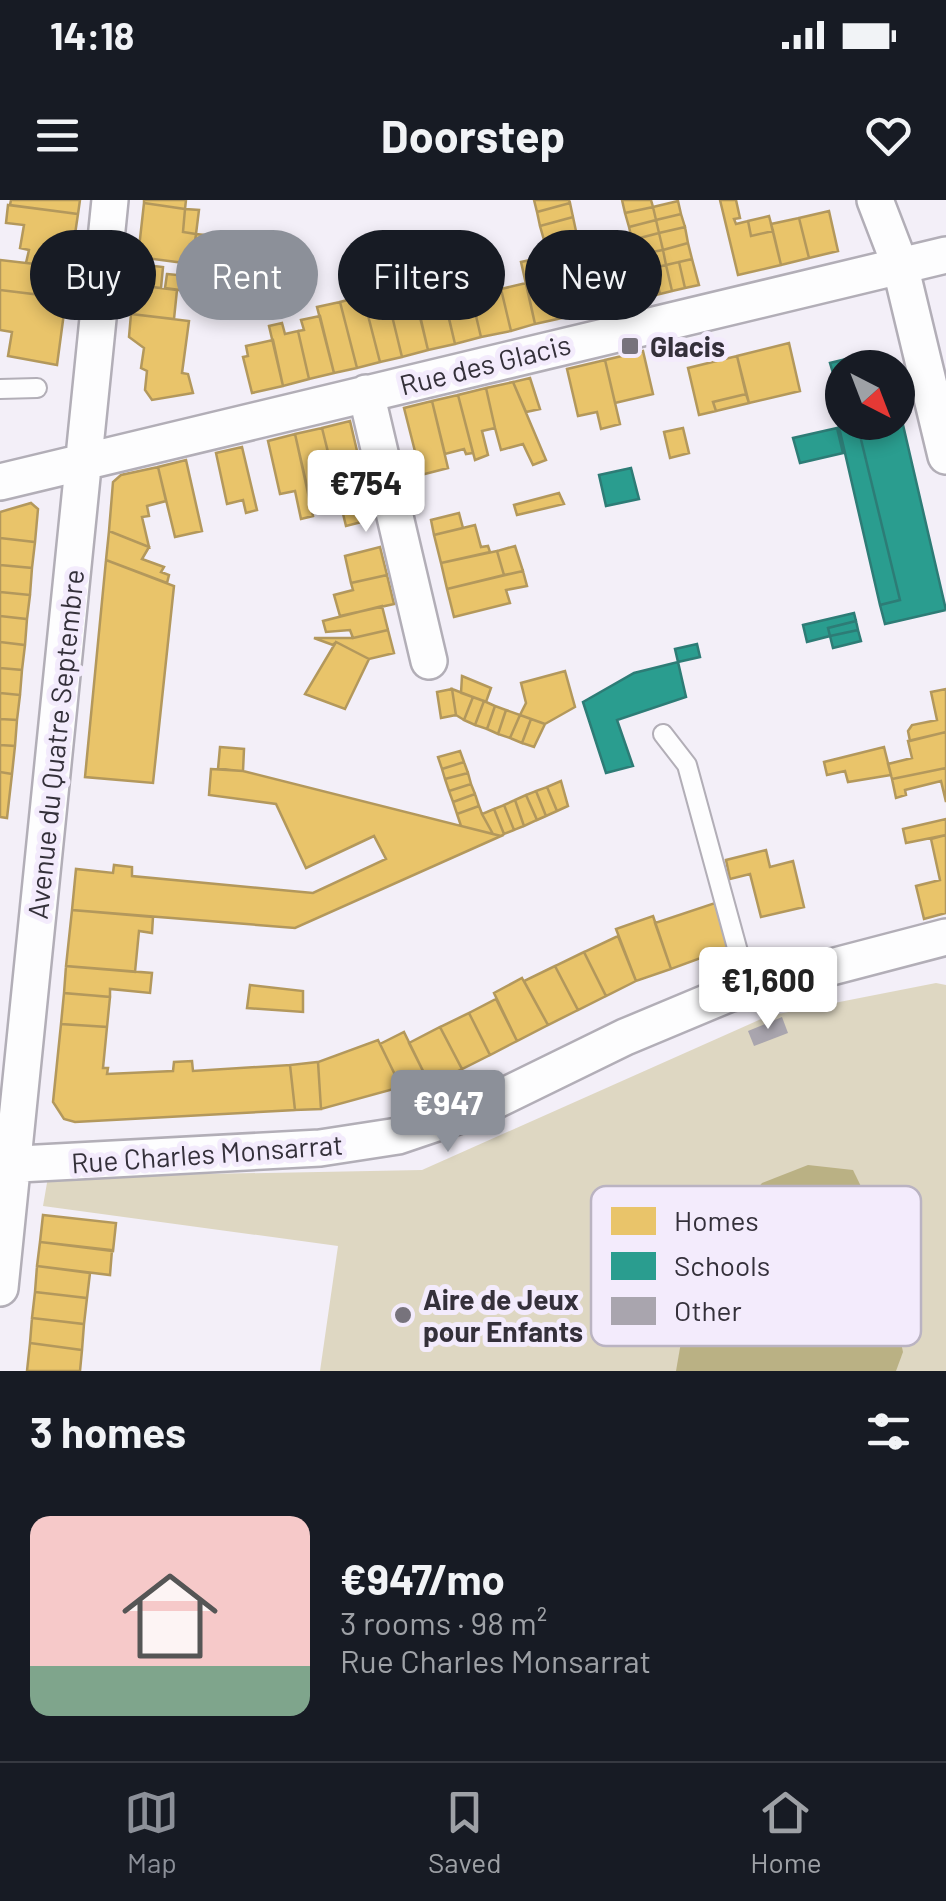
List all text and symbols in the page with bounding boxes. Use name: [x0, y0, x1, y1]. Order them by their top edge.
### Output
text: 14:18: [50, 12, 134, 58]
icon: menu: [30, 108, 85, 163]
text: Doorstep: [381, 108, 565, 162]
icon: heart: [861, 108, 916, 163]
chip: Buy: [30, 230, 156, 320]
chip: Rent: [176, 230, 318, 320]
chip: Filters: [338, 230, 505, 320]
chip: New: [525, 230, 662, 320]
street label: Rue des Glacis: [396, 326, 574, 402]
place label: Glacis: [650, 329, 725, 363]
marker: Glacis: [619, 335, 641, 357]
north arrow: [825, 350, 915, 440]
map controls: [825, 350, 915, 440]
pin: €754: [307, 450, 425, 535]
text: €754: [330, 463, 402, 501]
street label: Avenue du Quatre Septembre: [20, 567, 90, 921]
pin: €1,600: [687, 947, 849, 1032]
text: €1,600: [721, 960, 815, 998]
pin: €947: [389, 1070, 507, 1155]
text: €947: [413, 1083, 483, 1121]
street label: Rue Charles Monsarrat: [70, 1127, 344, 1179]
legend: [591, 1186, 921, 1346]
text: Homes: [674, 1203, 759, 1237]
text: Schools: [674, 1248, 770, 1282]
place label: Aire de Jeux pour Enfants: [423, 1282, 583, 1348]
text: Other: [674, 1293, 742, 1327]
marker: Aire de Jeux pour Enfants: [392, 1304, 414, 1326]
icon: filters: [861, 1404, 916, 1459]
text: 3 homes: [30, 1406, 186, 1456]
text: €947/mo: [340, 1553, 505, 1603]
icon: home: [110, 1556, 230, 1676]
text: 3 rooms · 98 m²: [340, 1603, 547, 1641]
text: Rue Charles Monsarrat: [340, 1641, 651, 1679]
tab: Map: [124, 1785, 179, 1879]
tab: Saved: [428, 1785, 501, 1879]
tab: Home: [750, 1785, 822, 1879]

